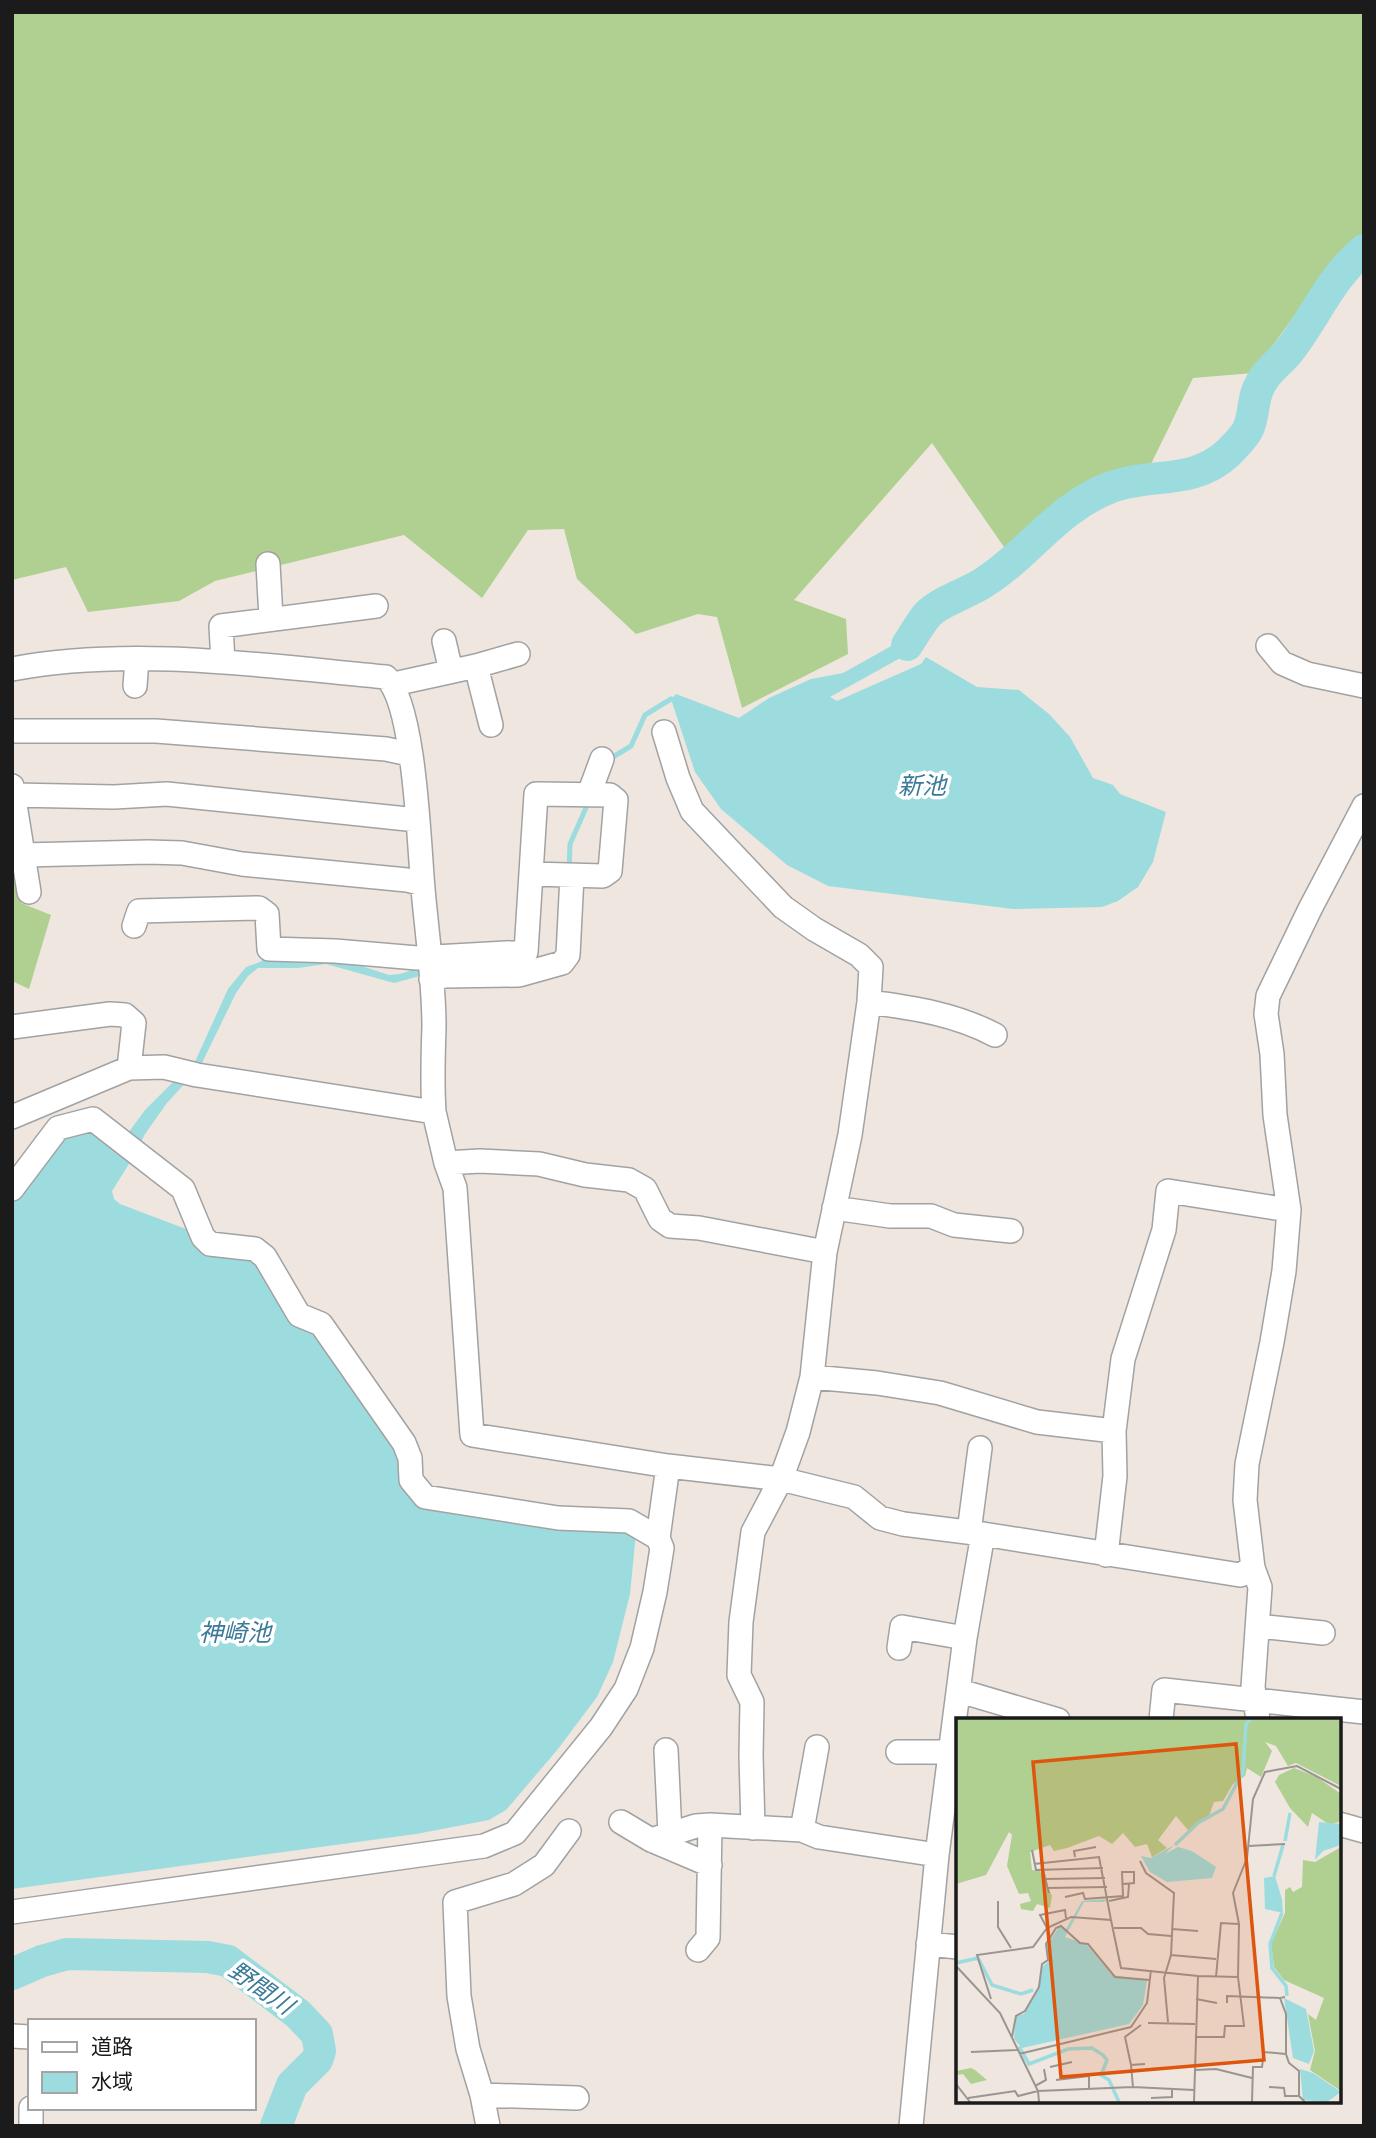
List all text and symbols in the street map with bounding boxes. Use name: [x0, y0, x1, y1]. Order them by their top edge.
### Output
water label: 新池: [898, 771, 948, 800]
water label: 神崎池: [199, 1618, 273, 1647]
inset map: [956, 1718, 1341, 2103]
water label: 野間川: [223, 1955, 302, 2022]
legend: [28, 2019, 256, 2110]
text: 道路: [91, 2034, 133, 2059]
text: 水域: [91, 2069, 133, 2094]

